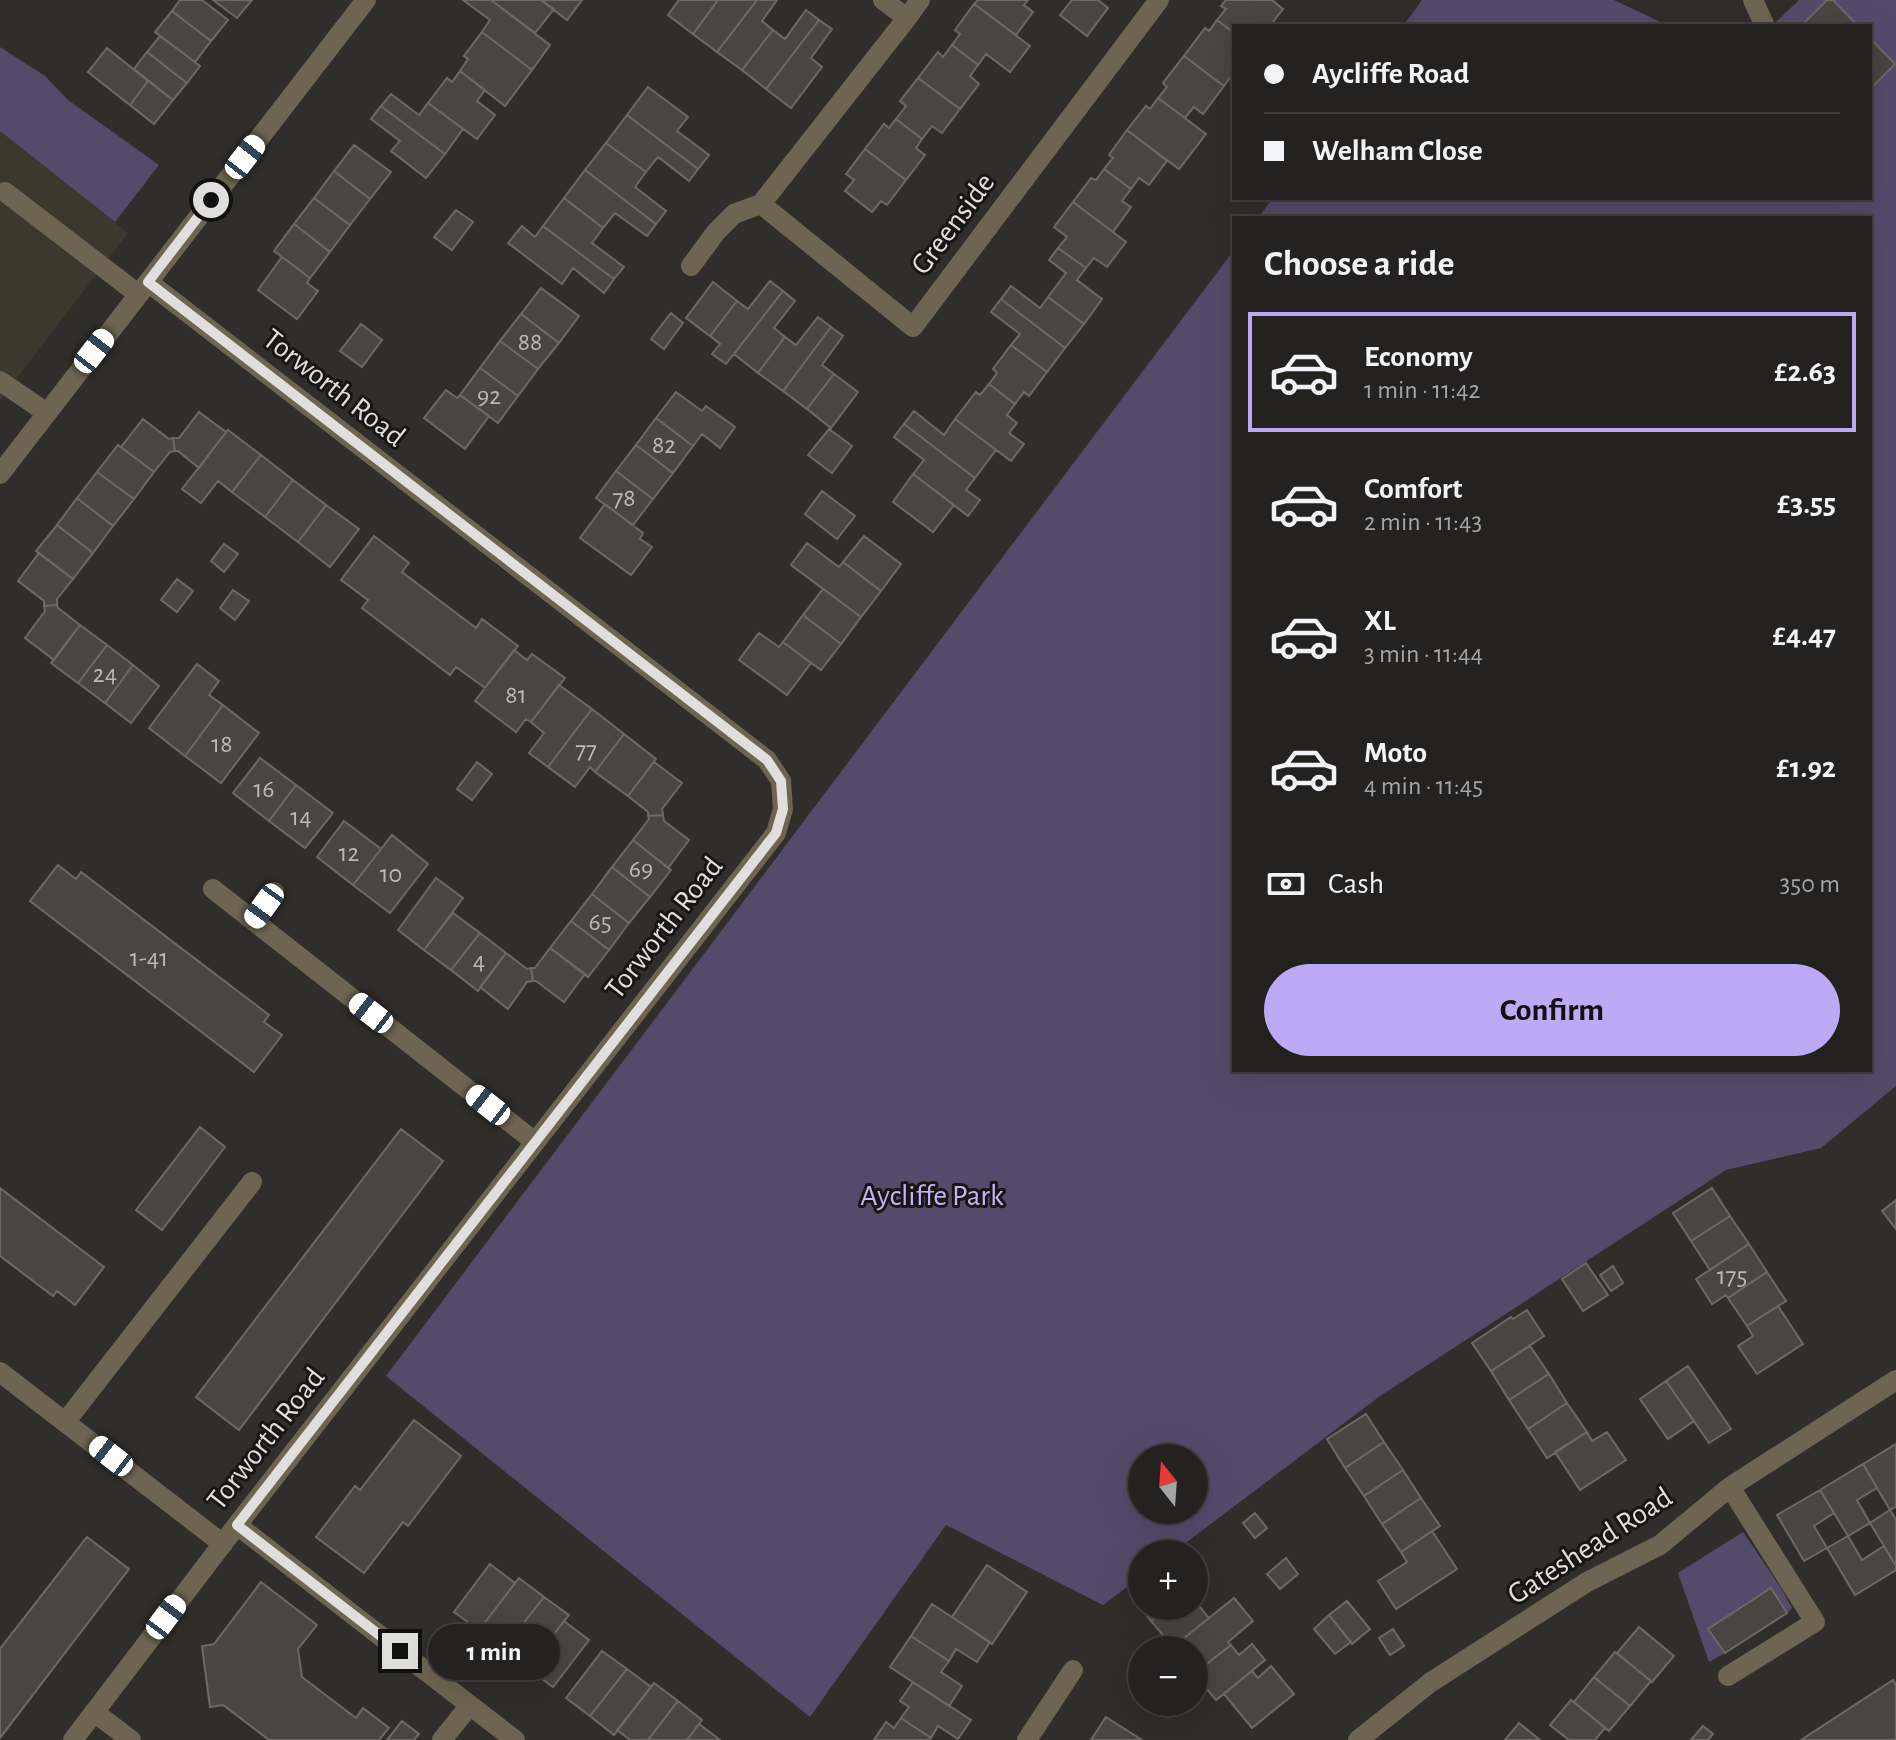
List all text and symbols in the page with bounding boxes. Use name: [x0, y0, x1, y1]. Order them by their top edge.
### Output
text: Aycliffe Road: [1312, 59, 1469, 89]
car: [221, 131, 269, 183]
text: Welham Close: [1312, 136, 1483, 166]
street label: Greenside: [906, 168, 1000, 280]
route start: [193, 182, 229, 218]
text: Choose a ride: [1264, 246, 1454, 282]
street label: Torworth Road: [257, 324, 411, 452]
car: [70, 325, 118, 377]
house number: 88: [518, 329, 542, 355]
icon: car: [1268, 336, 1340, 408]
text: Economy: [1364, 342, 1473, 372]
text: £2.63: [1774, 357, 1836, 387]
text: 1 min · 11:42: [1364, 377, 1480, 403]
house number: 92: [477, 383, 501, 409]
house number: 82: [652, 432, 676, 458]
icon: car: [1268, 468, 1340, 540]
text: Comfort: [1364, 474, 1463, 504]
house number: 78: [612, 485, 636, 511]
text: £3.55: [1777, 489, 1836, 519]
text: 2 min · 11:43: [1364, 509, 1482, 535]
icon: car: [1268, 600, 1340, 672]
text: XL: [1364, 606, 1396, 636]
text: £4.47: [1773, 621, 1836, 651]
text: 3 min · 11:44: [1364, 641, 1483, 667]
house number: 24: [93, 661, 117, 687]
house number: 81: [505, 682, 527, 708]
house number: 18: [211, 731, 233, 757]
icon: car: [1268, 732, 1340, 804]
house number: 77: [575, 737, 597, 763]
text: Moto: [1364, 738, 1427, 768]
text: £1.92: [1776, 753, 1836, 783]
text: 4 min · 11:45: [1364, 773, 1483, 799]
house number: 16: [253, 776, 275, 802]
house number: 14: [290, 804, 312, 830]
house number: 12: [339, 840, 360, 866]
street label: Torworth Road: [600, 851, 728, 1005]
house number: 69: [629, 856, 653, 882]
house number: 10: [380, 861, 402, 887]
icon: cash: [1264, 862, 1308, 906]
text: Cash: [1328, 869, 1384, 899]
text: 350 m: [1780, 871, 1840, 897]
car: [240, 880, 288, 932]
house number: 65: [588, 909, 612, 935]
house number: 1-41: [130, 945, 168, 971]
house number: 4: [473, 948, 485, 974]
button: Confirm: [1264, 964, 1840, 1056]
car: [345, 989, 397, 1037]
car: [462, 1081, 514, 1129]
park label: Aycliffe Park: [860, 1181, 1004, 1211]
house number: 175: [1717, 1263, 1747, 1289]
street label: Torworth Road: [202, 1362, 330, 1516]
car: [85, 1432, 137, 1480]
north arrow: [1128, 1444, 1208, 1524]
map controls: [1128, 1444, 1208, 1716]
street label: Gateshead Road: [1503, 1482, 1677, 1610]
button: +: [1128, 1540, 1208, 1620]
car: [142, 1591, 190, 1643]
callout: 1 min: [428, 1623, 560, 1679]
route end: [382, 1633, 418, 1669]
button: −: [1128, 1636, 1208, 1716]
text: 1 min: [467, 1639, 521, 1665]

